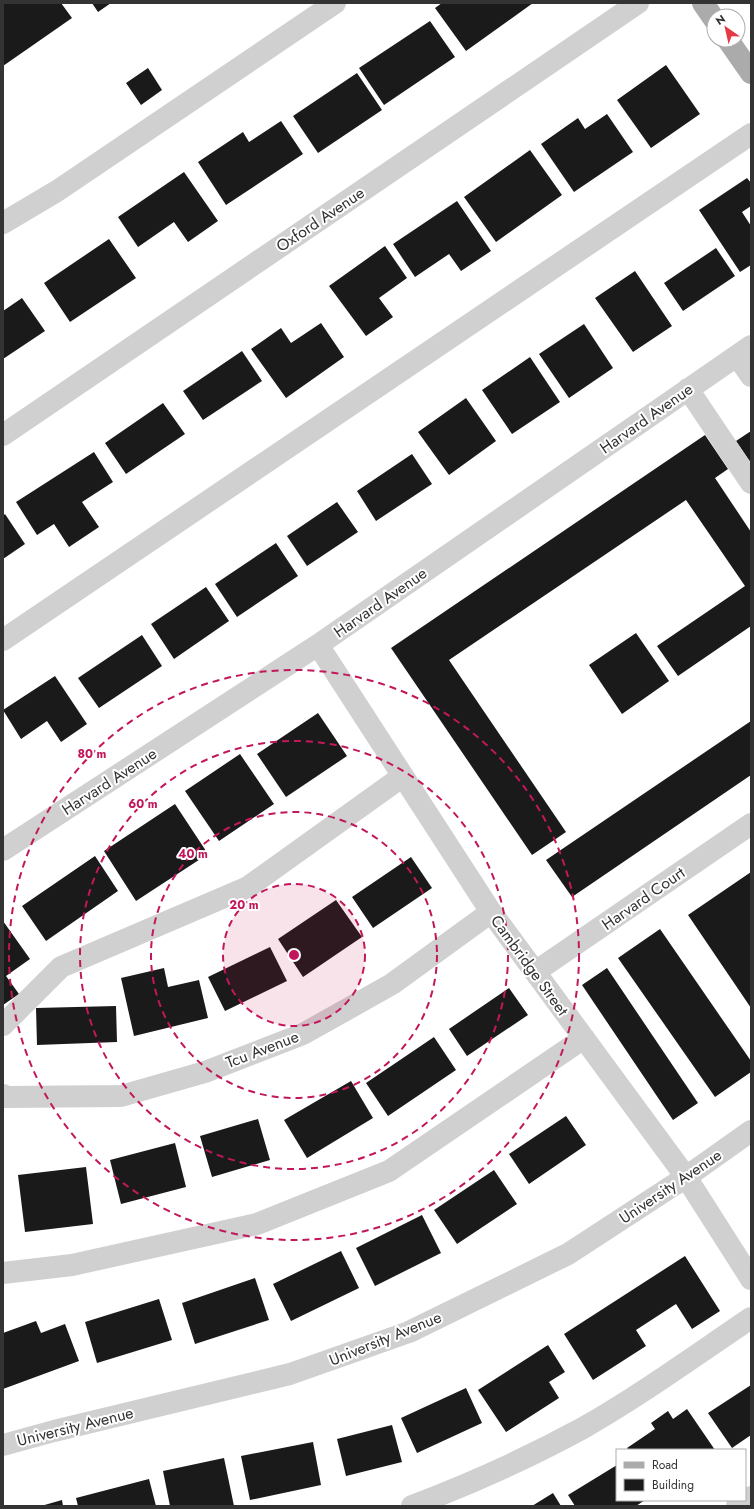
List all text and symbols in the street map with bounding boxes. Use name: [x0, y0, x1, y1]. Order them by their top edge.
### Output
north arrow: [706, 8, 746, 48]
text: N: [712, 11, 729, 29]
street label: Oxford Avenue: [272, 181, 369, 257]
street label: Harvard Avenue: [595, 378, 698, 459]
street label: Harvard Avenue: [329, 562, 432, 643]
street label: Harvard Avenue: [57, 742, 161, 821]
text: 80 m: [78, 745, 107, 763]
text: 60 m: [128, 795, 158, 813]
text: 40 m: [178, 845, 208, 863]
street label: Harvard Court: [597, 861, 690, 936]
text: 20 m: [229, 896, 259, 914]
street label: Cambridge Street: [485, 910, 574, 1020]
centre of rings: [287, 948, 301, 962]
street label: Tcu Avenue: [222, 1025, 302, 1074]
street label: University Avenue: [614, 1144, 726, 1229]
street label: University Avenue: [326, 1305, 445, 1371]
street label: University Avenue: [14, 1401, 136, 1452]
legend: [616, 1449, 746, 1501]
text: Road: [652, 1456, 678, 1474]
text: Building: [652, 1476, 694, 1494]

